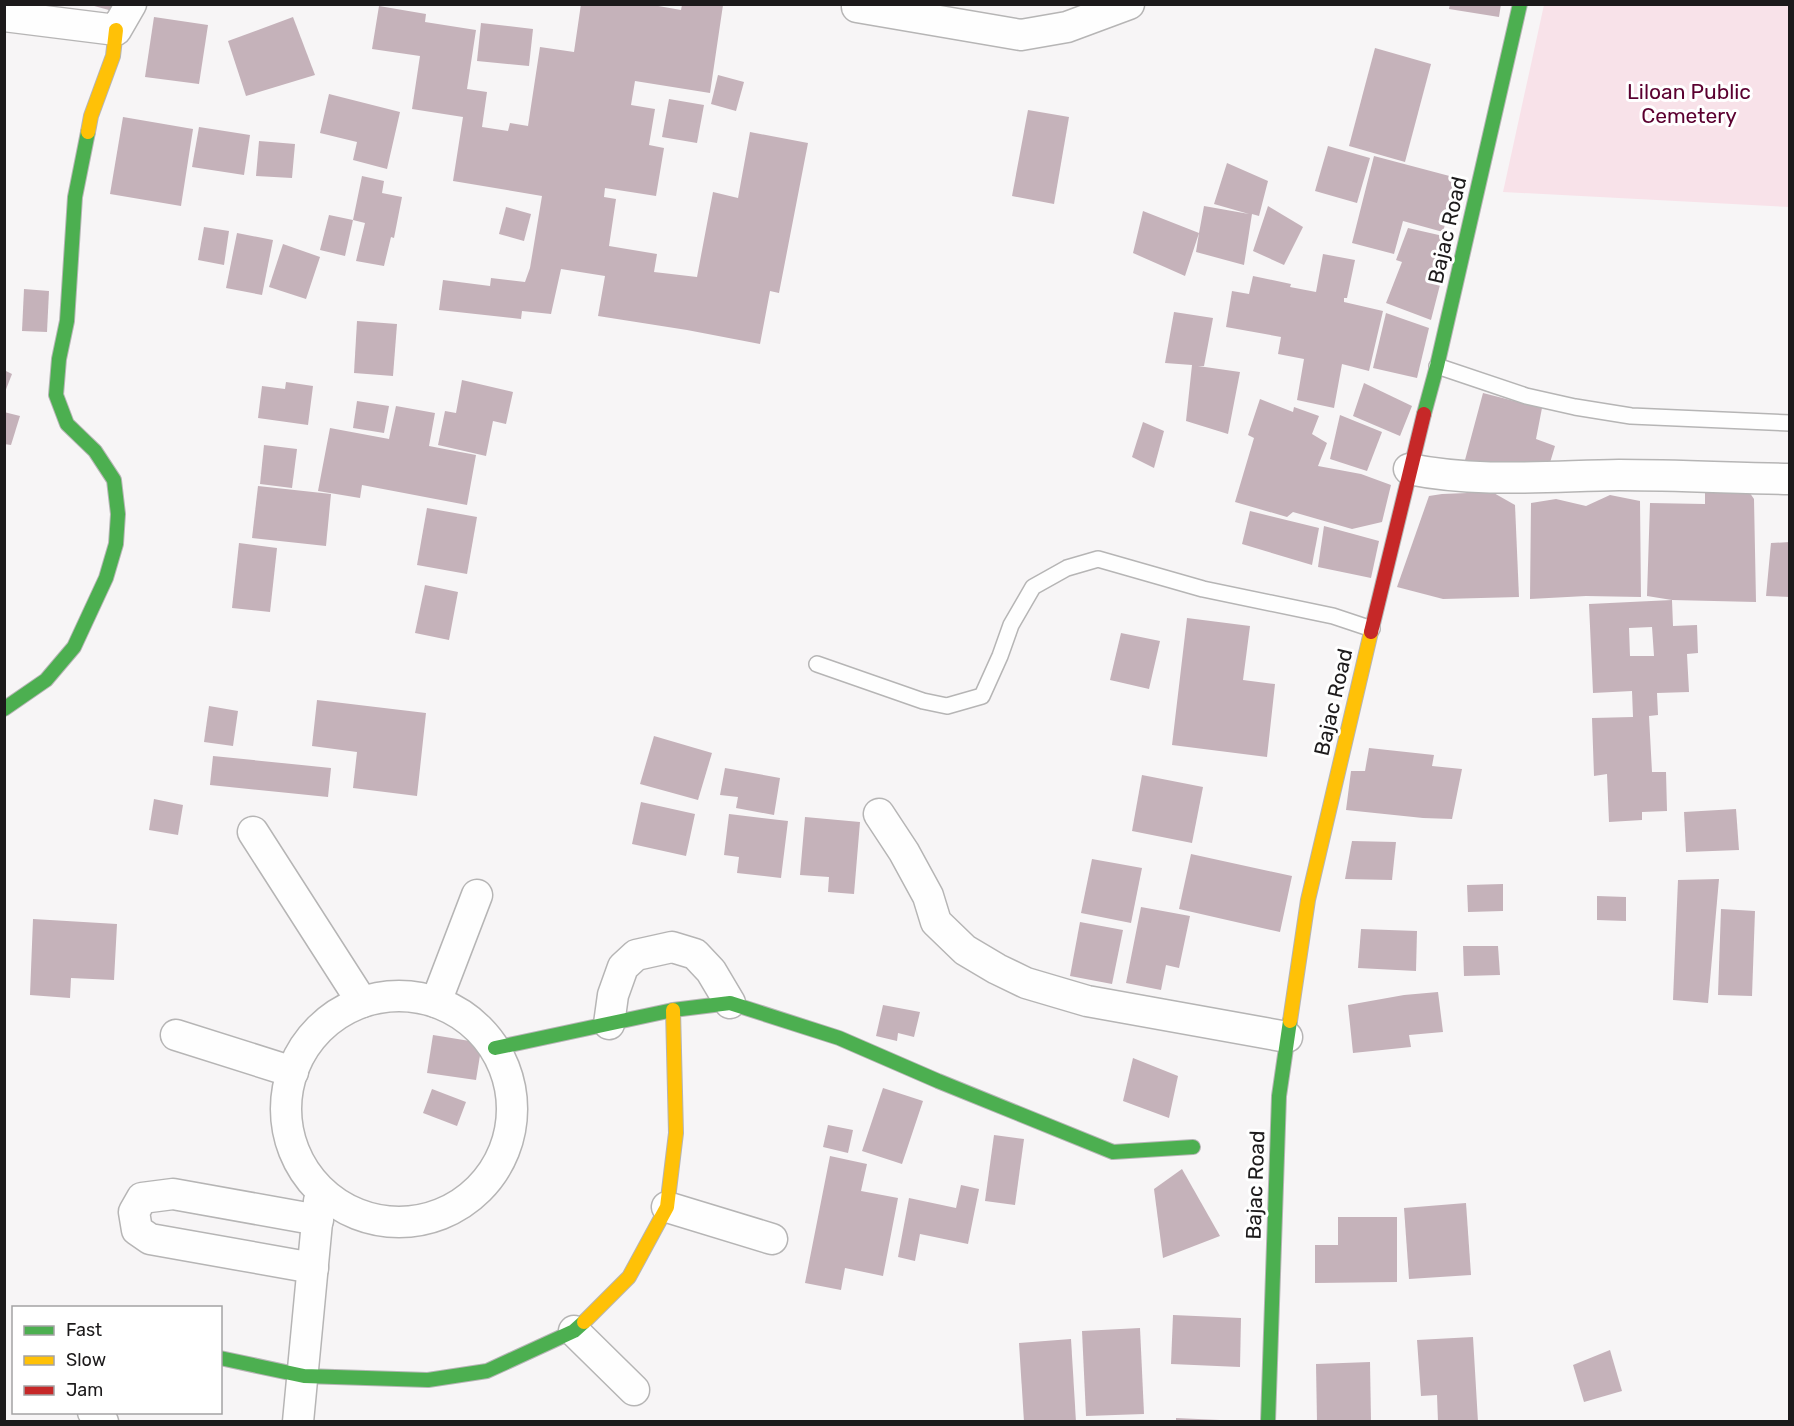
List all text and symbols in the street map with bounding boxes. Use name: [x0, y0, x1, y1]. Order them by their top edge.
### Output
park label: Liloan Public Cemetery: [1627, 79, 1751, 128]
street label: Bajac Road: [1423, 174, 1471, 286]
street label: Bajac Road: [1309, 646, 1357, 758]
street label: Bajac Road: [1241, 1130, 1269, 1240]
legend: [12, 1306, 222, 1414]
text: Fast: [66, 1319, 102, 1341]
text: Slow: [66, 1349, 106, 1371]
text: Jam: [66, 1379, 103, 1401]

